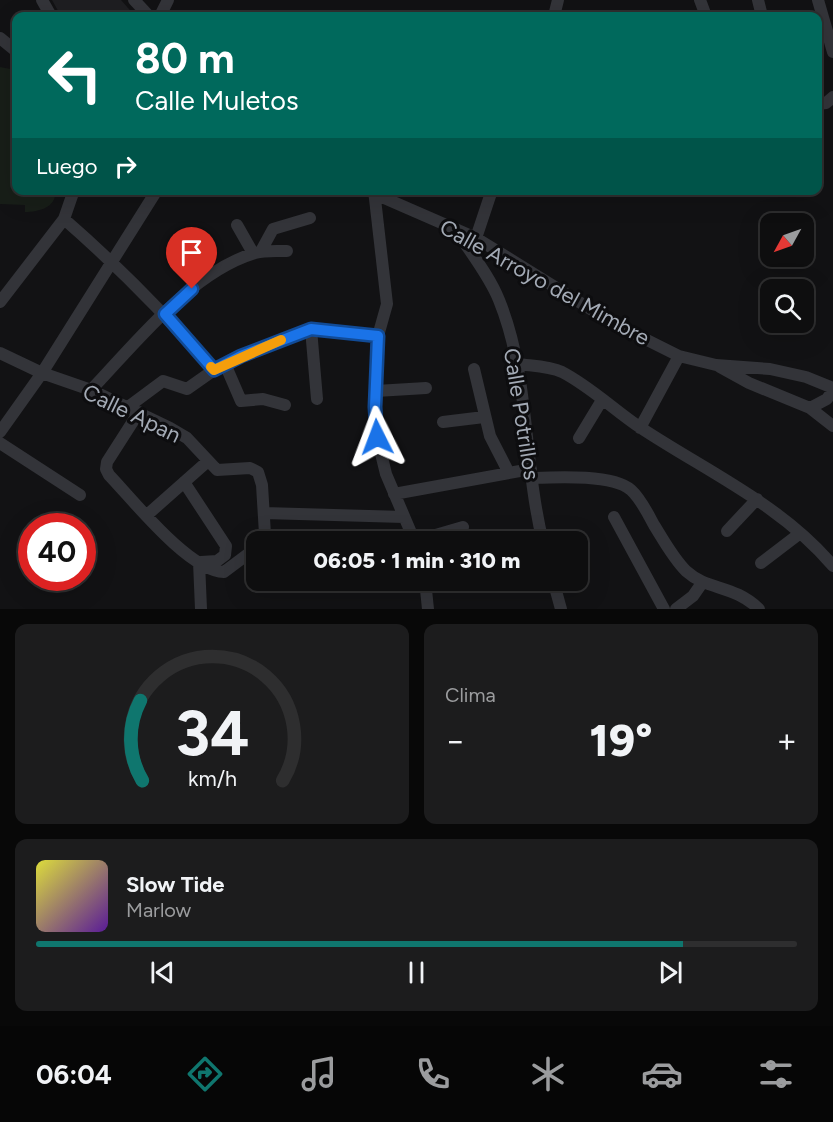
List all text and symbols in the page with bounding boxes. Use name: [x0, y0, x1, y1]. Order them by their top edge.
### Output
text: 80 m: [135, 33, 235, 84]
icon: left: [36, 36, 114, 114]
text: Calle Muletos: [135, 84, 299, 117]
icon: right: [109, 150, 142, 183]
text: Luego: [36, 153, 97, 180]
street label: Calle Arroyo del Mimbre: [435, 213, 654, 351]
north arrow: [760, 213, 814, 267]
map controls: [760, 213, 814, 333]
pin: [166, 227, 217, 289]
icon: arrive: [175, 236, 208, 269]
button: search: [760, 279, 814, 333]
street label: Calle Potrillos: [498, 346, 545, 482]
street label: Calle Apan: [78, 378, 185, 449]
position arrow: [345, 405, 409, 469]
speed limit sign: 40: [18, 513, 96, 591]
text: 06:05 · 1 min · 310 m: [314, 547, 520, 574]
text: Clima: [445, 683, 496, 707]
text: 34: [175, 696, 249, 771]
text: 19°: [590, 713, 652, 767]
text: −: [445, 721, 466, 760]
text: +: [776, 721, 797, 760]
text: km/h: [188, 766, 236, 791]
text: Slow Tide: [126, 871, 225, 898]
text: Marlow: [126, 898, 191, 922]
icon: previous: [146, 956, 179, 989]
icon: pause: [400, 956, 433, 989]
icon: next: [654, 956, 687, 989]
icon: directions: [184, 1053, 226, 1095]
icon: music: [298, 1053, 340, 1095]
icon: phone: [412, 1053, 454, 1095]
icon: climate: [527, 1053, 569, 1095]
icon: car: [641, 1053, 683, 1095]
icon: filters: [755, 1053, 797, 1095]
text: 06:04: [36, 1058, 112, 1091]

